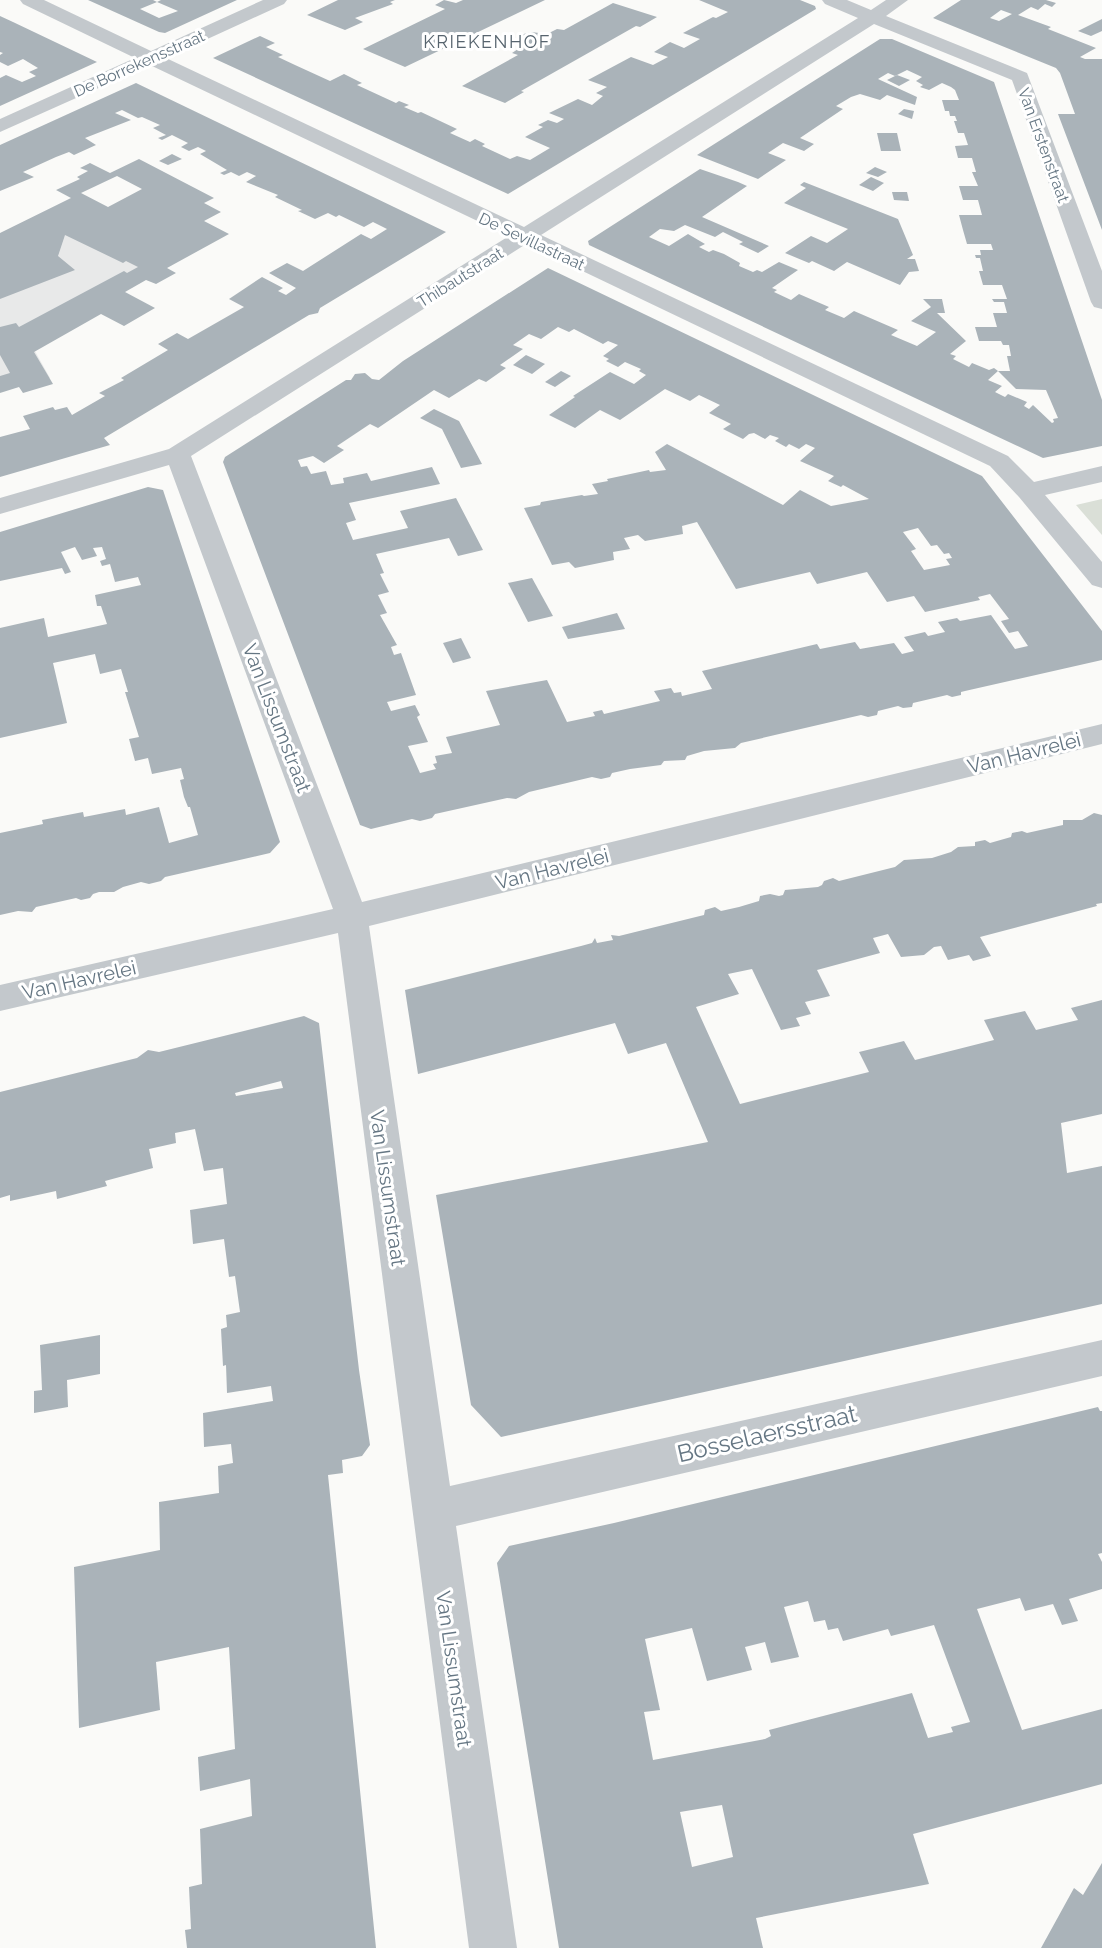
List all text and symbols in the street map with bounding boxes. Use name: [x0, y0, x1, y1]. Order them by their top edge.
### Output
street label: De Borrekensstraat: [71, 26, 208, 101]
district label: KRIEKENHOF: [423, 31, 551, 52]
street label: Van Erstenstraat: [1014, 85, 1073, 206]
street label: De Sevillastraat: [476, 209, 588, 275]
street label: Thibautstraat: [414, 243, 507, 311]
street label: Van Lissumstraat: [238, 640, 317, 796]
street label: Van Havrelei: [965, 727, 1083, 779]
street label: Van Havrelei: [493, 843, 611, 895]
street label: Van Havrelei: [20, 955, 138, 1005]
street label: Van Lissumstraat: [365, 1108, 411, 1268]
street label: Bosselaersstraat: [674, 1399, 859, 1468]
street label: Van Lissumstraat: [431, 1589, 477, 1749]

